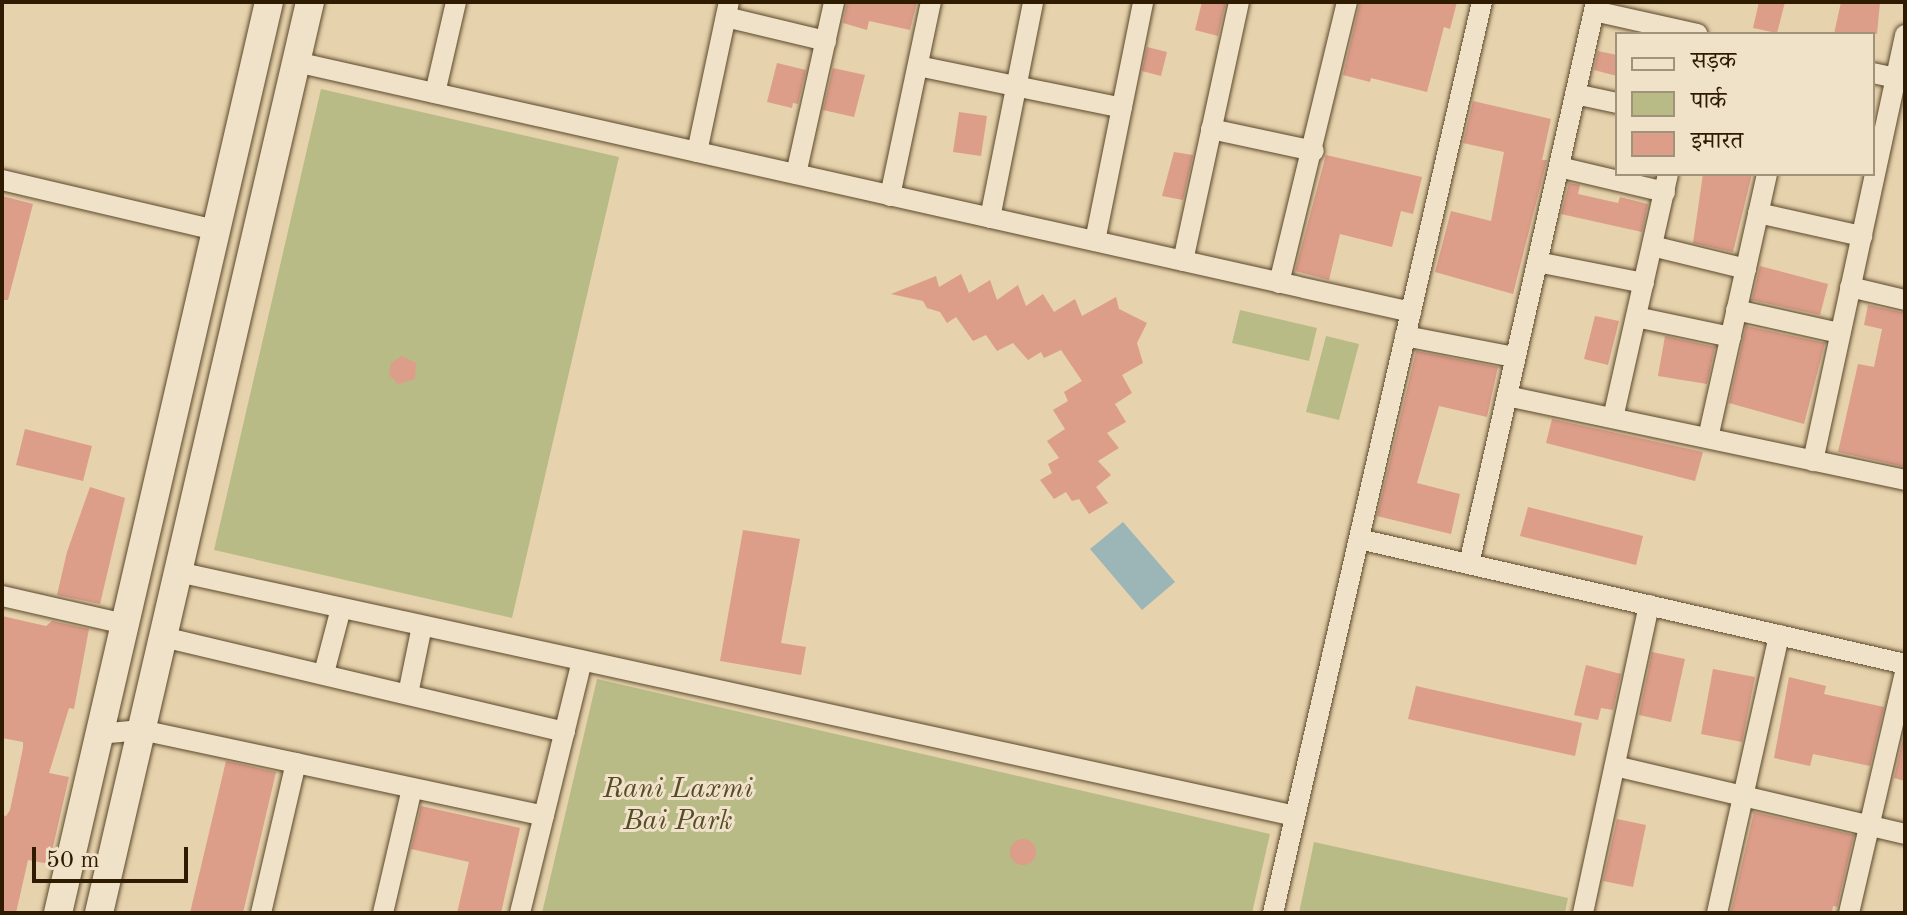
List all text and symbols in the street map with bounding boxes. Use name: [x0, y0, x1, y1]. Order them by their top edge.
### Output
legend: [1615, 32, 1875, 176]
text: सड़क: [1691, 50, 1736, 74]
text: पार्क: [1691, 90, 1726, 114]
text: इमारत: [1691, 130, 1743, 154]
park label: Rani Laxmi Bai Park: [603, 773, 753, 839]
scale bar: [36, 831, 192, 881]
text: 50 m: [46, 849, 100, 873]

